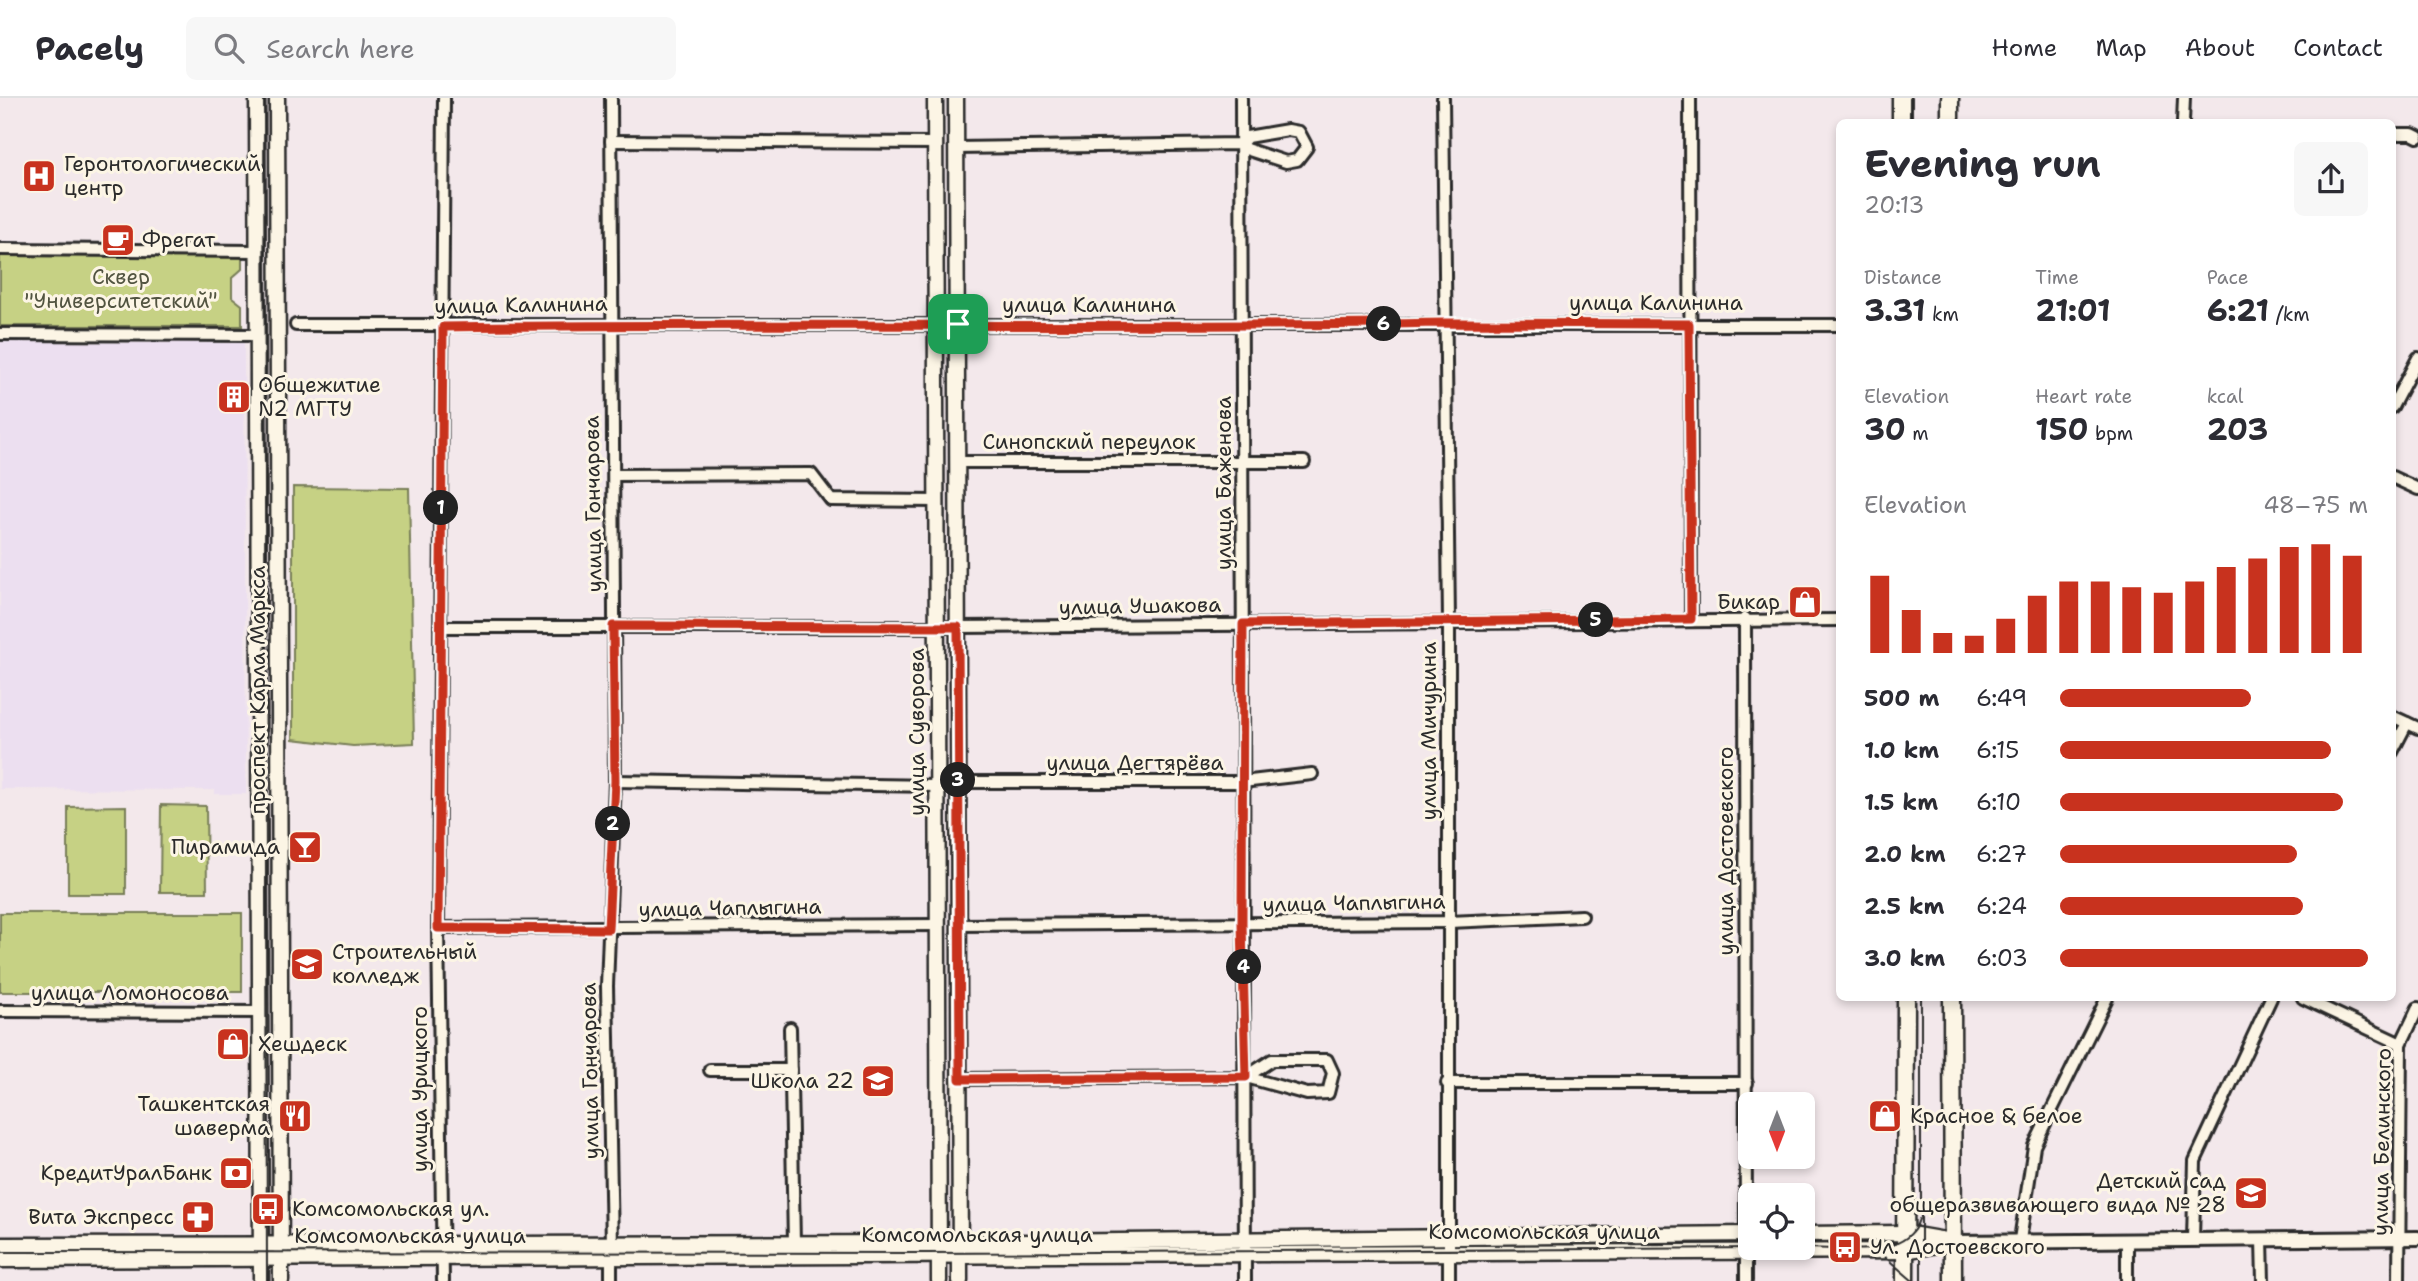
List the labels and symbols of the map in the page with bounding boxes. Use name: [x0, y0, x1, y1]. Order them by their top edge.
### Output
place label: Геронтологический центр: [64, 150, 261, 202]
hospital icon: Геронтологический центр: [20, 157, 58, 195]
cafe icon: Фрегат: [99, 221, 137, 259]
place label: Фрегат: [142, 226, 216, 254]
park label: Сквер "Университетский": [24, 263, 218, 315]
street label: улица Калинина: [434, 289, 608, 321]
street label: улица Калинина: [1569, 289, 1743, 317]
street label: улица Калинина: [1002, 291, 1176, 319]
pin: [928, 294, 988, 354]
pin: 6: [1366, 306, 1402, 342]
place label: Общежитие N2 МГТУ: [258, 371, 381, 423]
building icon: Общежитие N2 МГТУ: [215, 378, 253, 416]
street label: улица Баженова: [1210, 396, 1238, 570]
street label: улица Гончарова: [577, 415, 609, 593]
street label: Синопский переулок: [982, 428, 1196, 456]
pin: 1: [424, 490, 458, 526]
street label: проспект Карла Маркса: [244, 566, 272, 814]
shop icon: Бикар: [1786, 583, 1824, 621]
place label: Бикар: [1717, 588, 1780, 616]
street label: улица Ушакова: [1059, 591, 1221, 621]
pin: 5: [1578, 602, 1614, 638]
street label: улица Мичурина: [1415, 642, 1443, 820]
street label: улица Суворова: [903, 648, 931, 816]
street label: улица Достоевского: [1712, 746, 1740, 956]
street label: улица Дегтярёва: [1046, 749, 1224, 777]
pin: 3: [940, 762, 976, 798]
pin: 2: [596, 806, 630, 842]
bar icon: Пирамида: [286, 828, 324, 866]
place label: Пирамида: [171, 833, 280, 861]
street label: улица Чаплыгина: [1262, 887, 1446, 919]
street label: улица Чаплыгина: [638, 892, 822, 924]
place label: Строительный колледж: [332, 938, 477, 990]
school or university icon: Строительный колледж: [288, 945, 326, 983]
pin: 4: [1226, 950, 1262, 984]
street label: улица Ломоносова: [31, 979, 229, 1007]
street label: улица Гончарова: [574, 982, 606, 1160]
street label: улица Урицкого: [406, 1006, 434, 1172]
shop icon: Хешдеск: [214, 1025, 252, 1063]
place label: Хешдеск: [258, 1030, 347, 1058]
street label: улица Белинского: [2366, 1048, 2398, 1236]
school or university icon: Школа 22: [859, 1062, 897, 1100]
place label: Школа 22: [750, 1067, 854, 1095]
place label: Ташкентская шаверма: [138, 1090, 270, 1142]
north arrow: [1738, 1092, 1815, 1169]
restaurant icon: Ташкентская шаверма: [276, 1097, 314, 1135]
shop icon: Красное & белое: [1866, 1097, 1904, 1135]
place label: Красное & белое: [1910, 1102, 2083, 1130]
bank icon: КредитУралБанк: [217, 1154, 255, 1192]
place label: КредитУралБанк: [41, 1159, 212, 1187]
place label: Детский сад общеразвивающего вида № 28: [1889, 1167, 2226, 1219]
school or university icon: Детский сад общеразвивающего вида № 28: [2232, 1174, 2270, 1212]
bus stop icon: Комсомольская ул.: [249, 1190, 287, 1228]
place label: Комсомольская ул.: [292, 1195, 489, 1223]
pharmacy icon: Вита Экспресс: [179, 1198, 217, 1236]
place label: Вита Экспресс: [28, 1203, 174, 1231]
street label: Комсомольская улица: [1428, 1218, 1660, 1246]
street label: Комсомольская улица: [861, 1221, 1093, 1249]
street label: Комсомольская улица: [294, 1222, 526, 1250]
bus stop icon: Ул. Достоевского: [1826, 1228, 1864, 1266]
place label: Ул. Достоевского: [1870, 1233, 2045, 1261]

